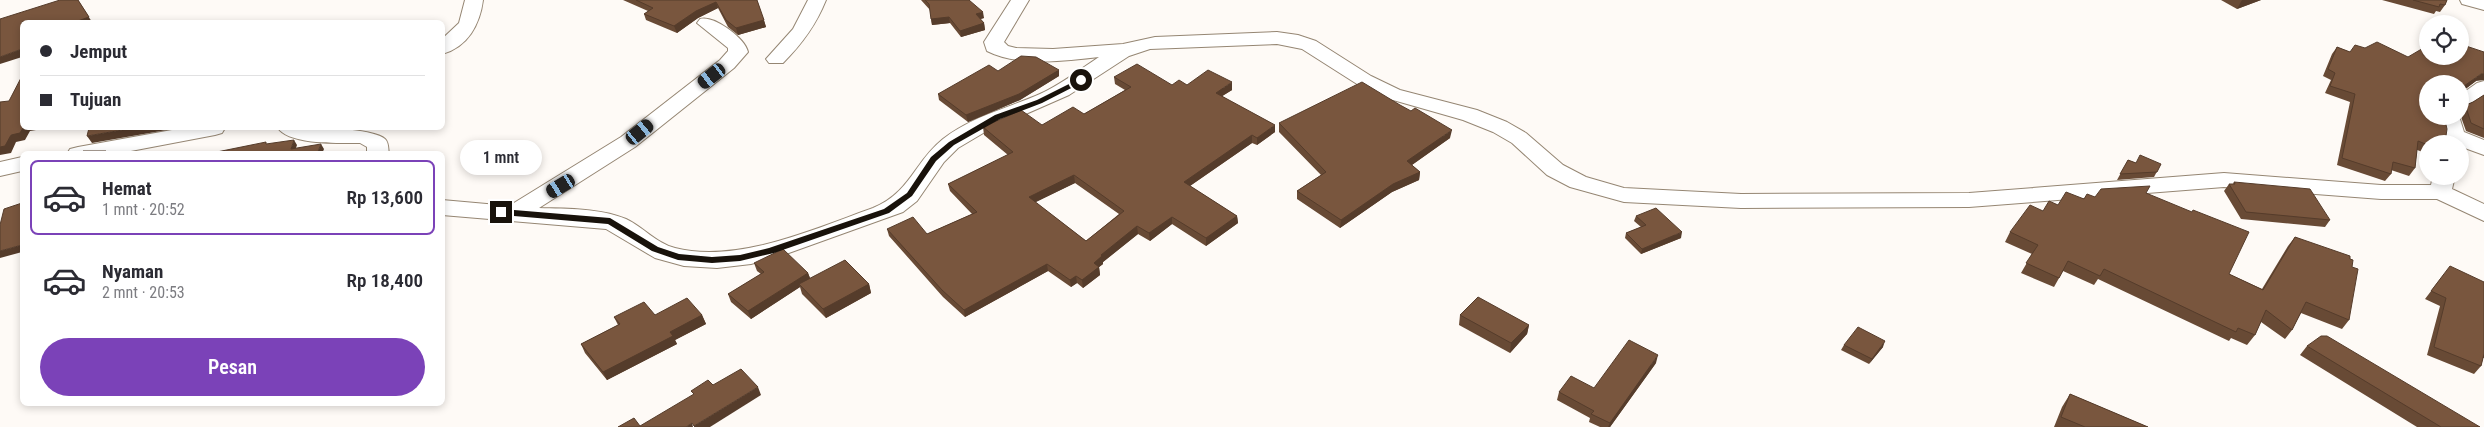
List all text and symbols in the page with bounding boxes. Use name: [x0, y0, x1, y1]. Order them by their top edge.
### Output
map controls: [2419, 15, 2469, 185]
button: locate: [2419, 15, 2469, 65]
text: Jemput: [70, 40, 127, 63]
car: [695, 61, 728, 91]
route start: [1070, 69, 1092, 91]
button: +: [2419, 75, 2469, 125]
text: Tujuan: [70, 88, 121, 111]
car: [623, 117, 656, 147]
button: −: [2419, 135, 2469, 185]
callout: 1 mnt: [460, 140, 542, 174]
text: 1 mnt: [483, 148, 519, 167]
car: [544, 172, 577, 200]
icon: car: [42, 175, 87, 220]
text: Hemat: [102, 177, 152, 200]
text: Rp 13,600: [347, 186, 423, 209]
text: 1 mnt · 20:52: [102, 200, 185, 219]
route end: [490, 201, 512, 223]
icon: car: [42, 258, 87, 303]
text: Nyaman: [102, 260, 163, 283]
text: Rp 18,400: [347, 269, 423, 292]
text: 2 mnt · 20:53: [102, 283, 185, 302]
button: Pesan: [40, 338, 425, 396]

